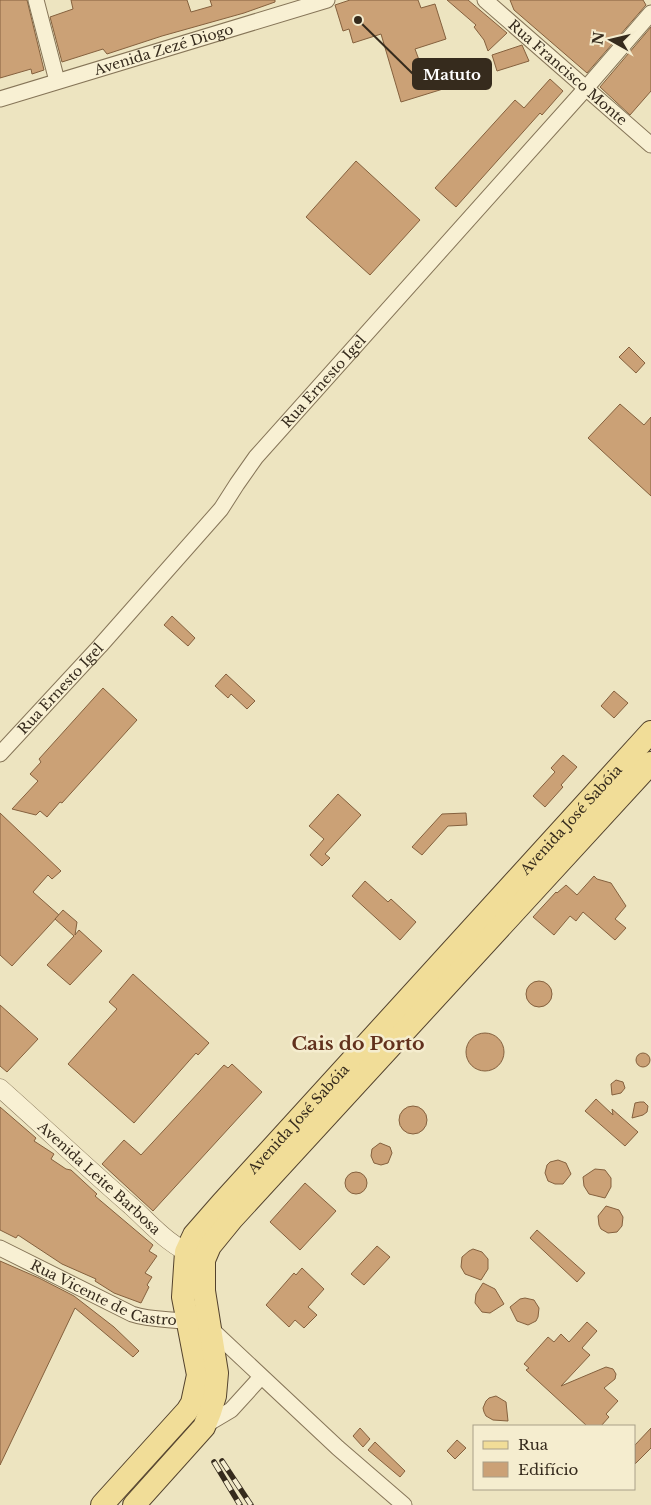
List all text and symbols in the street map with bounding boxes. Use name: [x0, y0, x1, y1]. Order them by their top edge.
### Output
north arrow: [586, 15, 636, 65]
street label: Rua Francisco Monte: [505, 16, 631, 129]
street label: Avenida Zezé Diogo: [91, 20, 235, 79]
text: N: [588, 30, 608, 46]
callout: Matuto: [413, 59, 491, 89]
text: Matuto: [423, 65, 481, 84]
street label: Rua Ernesto Igel: [278, 331, 370, 431]
street label: Rua Ernesto Igel: [14, 639, 107, 738]
street label: Avenida José Sabóia: [516, 761, 626, 879]
district label: Cais do Porto: [291, 1032, 425, 1055]
street label: Avenida José Sabóia: [243, 1060, 353, 1179]
street label: Avenida Leite Barbosa: [33, 1117, 165, 1239]
street label: Rua Vicente de Castro: [27, 1256, 177, 1329]
legend: [473, 1425, 636, 1490]
text: Rua: [518, 1435, 549, 1454]
text: Edifício: [518, 1460, 579, 1479]

